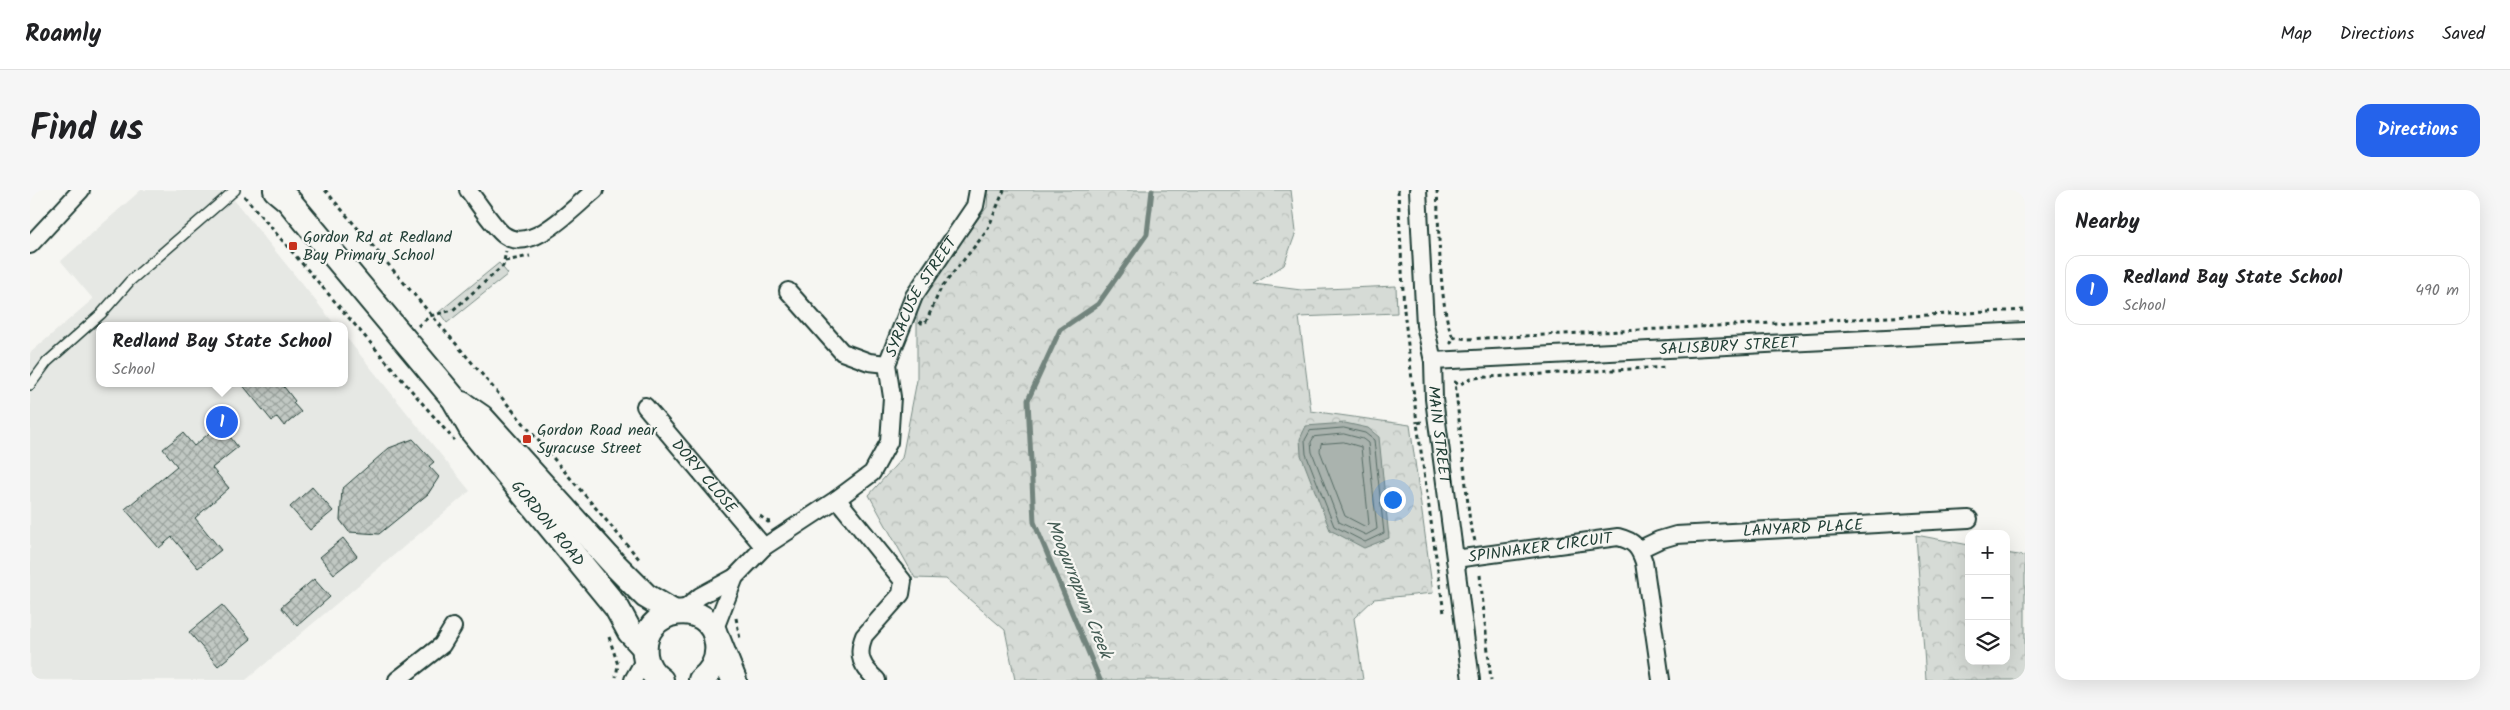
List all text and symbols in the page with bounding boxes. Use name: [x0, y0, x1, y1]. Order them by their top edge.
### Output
text: Roamly: [25, 15, 101, 54]
text: Map: [2280, 20, 2312, 49]
text: Directions: [2340, 20, 2414, 49]
text: Saved: [2442, 20, 2485, 49]
text: Find us: [30, 102, 143, 158]
button: Directions: [2356, 104, 2480, 157]
text: Nearby: [2075, 206, 2140, 239]
place label: Gordon Rd at Redland Bay Primary School: [303, 225, 453, 268]
street label: SYRACUSE STREET: [879, 230, 964, 361]
marker: Gordon Rd at Redland Bay Primary School: [287, 240, 299, 252]
text: Redland Bay State School: [2123, 263, 2342, 293]
text: 1: [2090, 278, 2094, 303]
text: 490 m: [2415, 278, 2459, 303]
text: School: [2123, 293, 2166, 318]
popup: [96, 322, 348, 387]
text: Redland Bay State School: [112, 327, 332, 357]
street label: SALISBURY STREET: [1659, 330, 1800, 362]
text: School: [112, 357, 155, 382]
street label: MAIN STREET: [1421, 385, 1458, 486]
pin: 1: [206, 403, 238, 441]
place label: Gordon Road near Syracuse Street: [537, 418, 658, 461]
marker: Gordon Road near Syracuse Street: [521, 433, 533, 445]
street label: DORY CLOSE: [665, 433, 744, 520]
street label: GORDON ROAD: [505, 475, 591, 572]
your location: [1380, 487, 1406, 513]
street label: LANYARD PLACE: [1742, 512, 1865, 544]
water label: Moogurrapum Creek: [1037, 515, 1120, 666]
street label: SPINNAKER CIRCUIT: [1467, 525, 1615, 570]
map controls: [1965, 530, 2010, 665]
button: +: [1965, 530, 2010, 575]
button: −: [1965, 575, 2010, 620]
button: layers: [1965, 620, 2010, 665]

